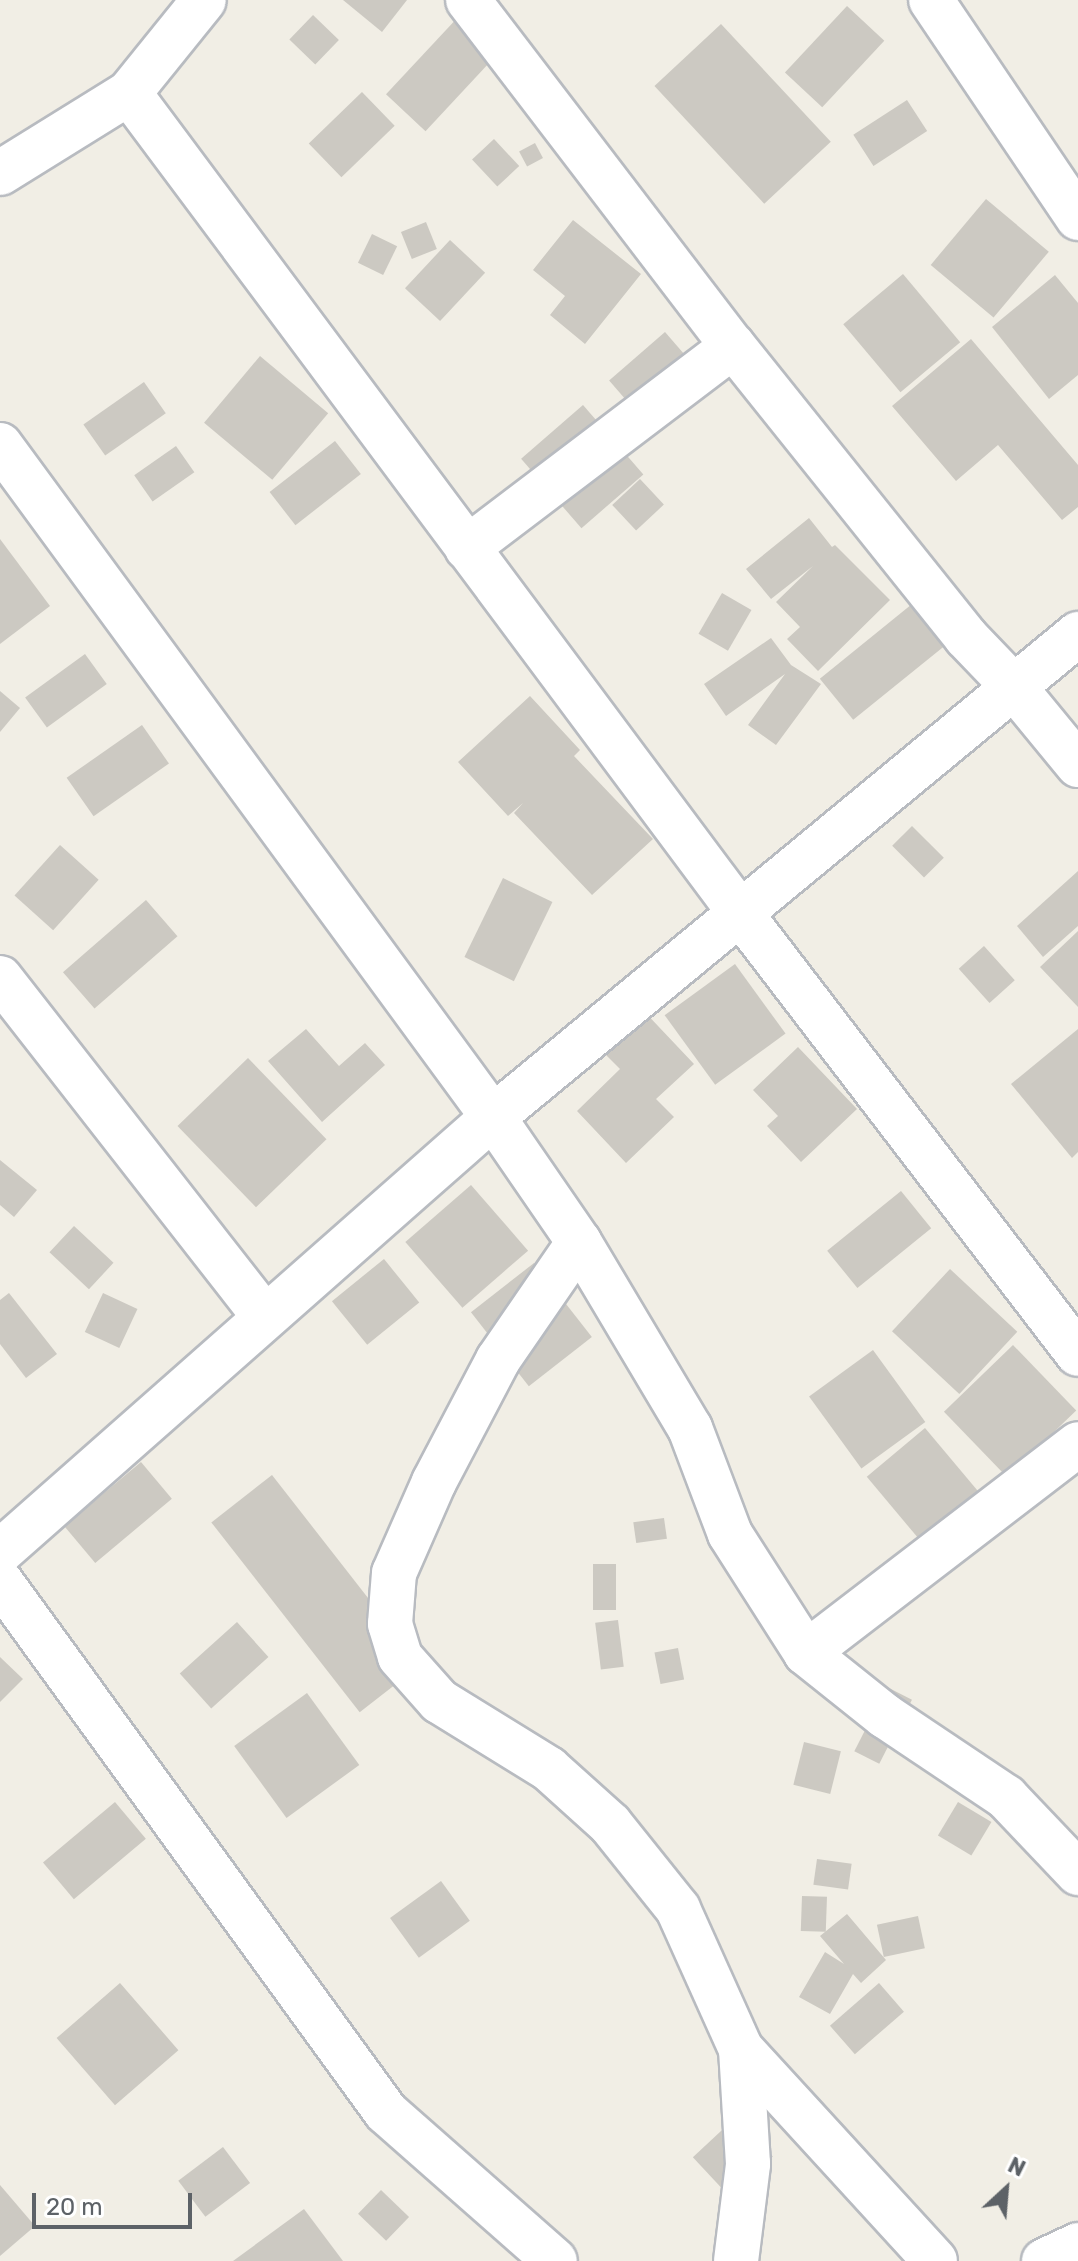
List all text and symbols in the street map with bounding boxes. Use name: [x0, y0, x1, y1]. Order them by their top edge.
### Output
north arrow: [966, 2149, 1046, 2229]
text: N: [1004, 2151, 1030, 2183]
scale bar: [36, 2177, 196, 2227]
text: 20 m: [46, 2193, 103, 2221]

